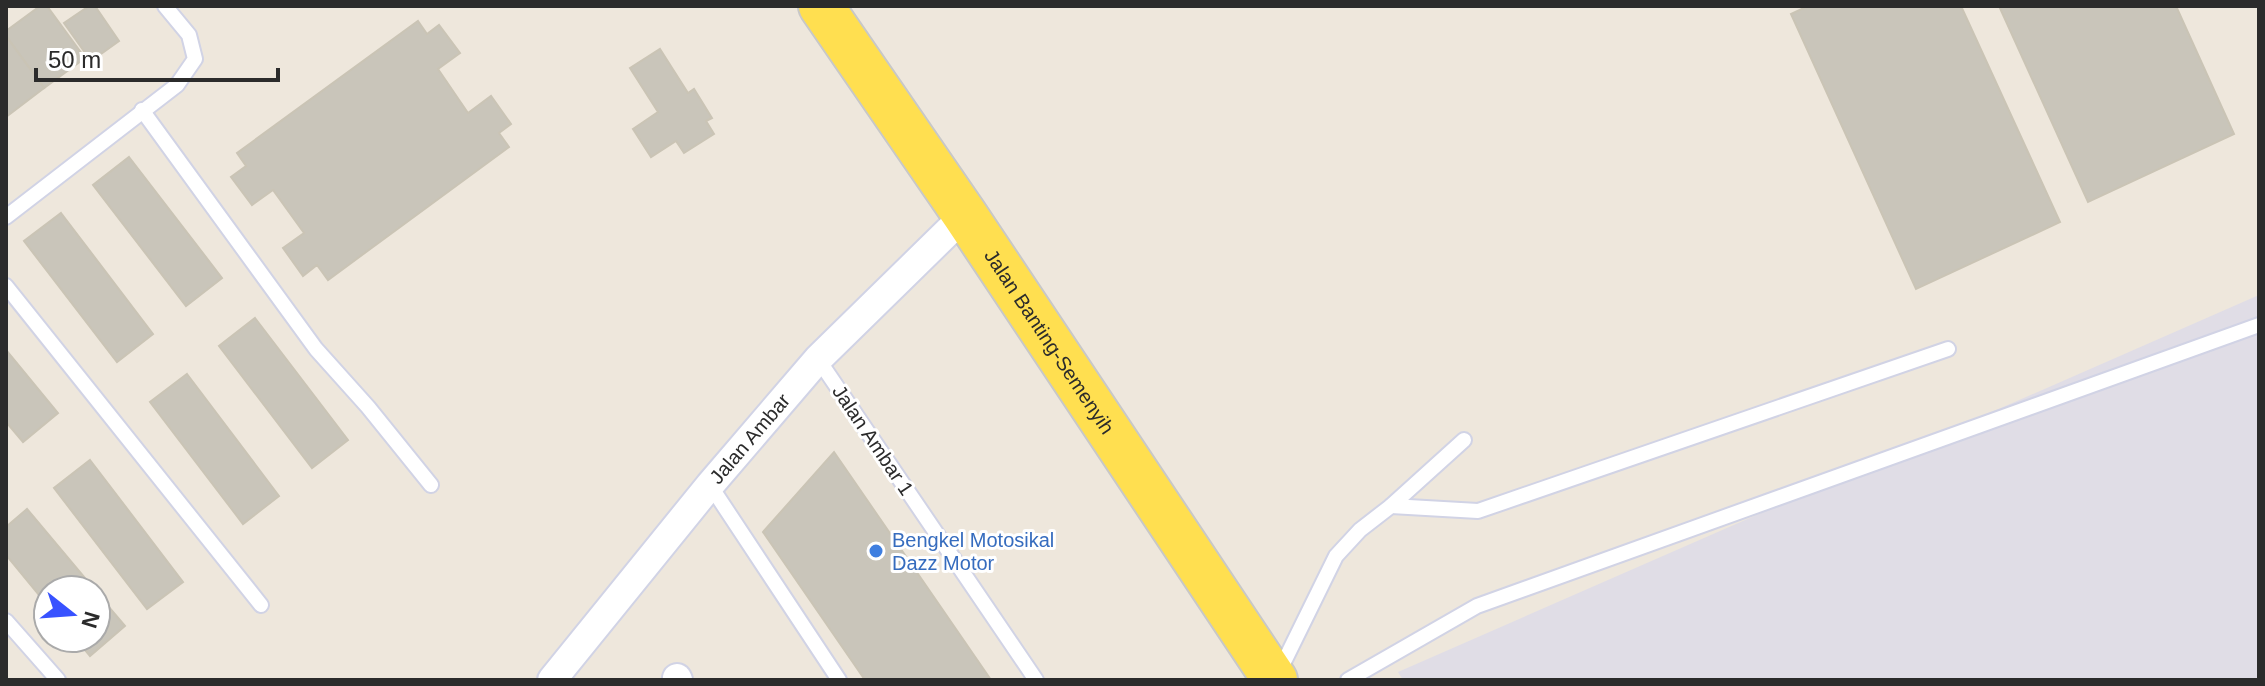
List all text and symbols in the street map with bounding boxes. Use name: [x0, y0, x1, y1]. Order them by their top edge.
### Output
scale bar: [36, 32, 278, 82]
text: 50 m: [48, 46, 101, 73]
street label: Jalan Banting-Semenyih: [980, 245, 1119, 438]
street label: Jalan Ambar 1: [828, 381, 918, 499]
street label: Jalan Ambar: [705, 389, 794, 488]
place label: Bengkel Motosikal Dazz Motor: [892, 529, 1054, 574]
marker: Bengkel Motosikal Dazz Motor: [867, 542, 885, 560]
north arrow: [32, 574, 112, 654]
text: N: [76, 608, 105, 631]

